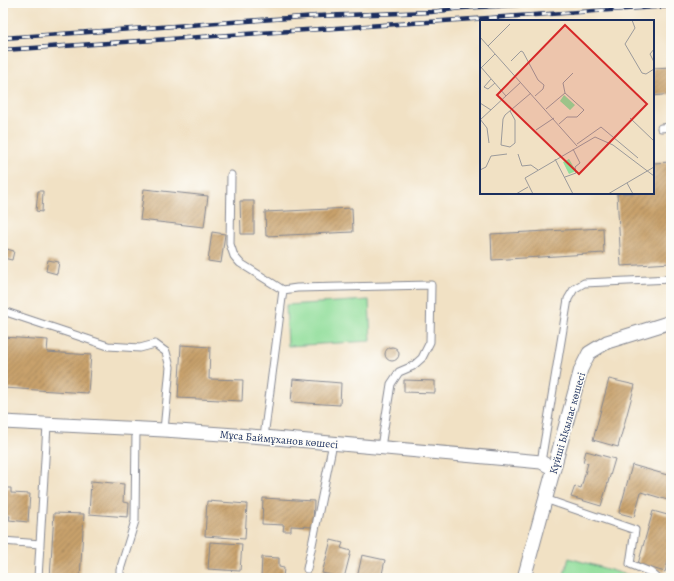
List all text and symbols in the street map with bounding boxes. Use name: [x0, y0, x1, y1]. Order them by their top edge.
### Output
inset map: [480, 20, 654, 194]
street label: Күйші Ықылас көшесі: [546, 371, 589, 476]
street label: Мұса Баймұханов көшесі: [219, 427, 339, 452]

